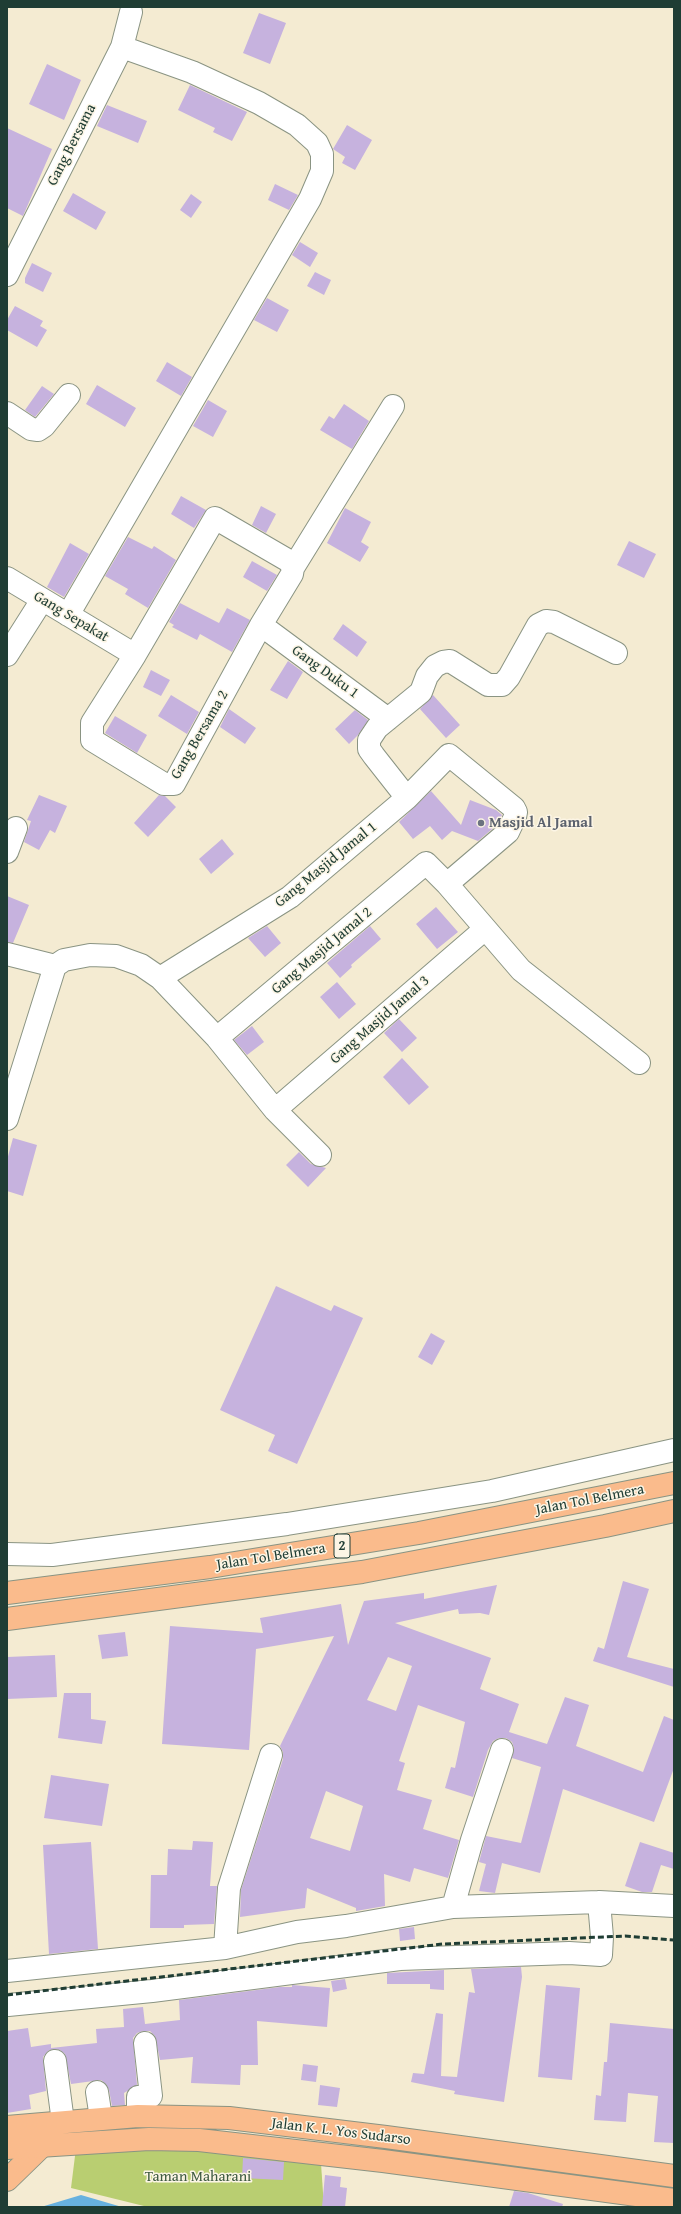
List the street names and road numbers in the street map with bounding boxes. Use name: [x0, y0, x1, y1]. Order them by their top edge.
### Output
street label: Gang Bersama: [44, 101, 100, 189]
street label: Gang Sepakat: [30, 587, 112, 647]
street label: Gang Duku 1: [288, 642, 362, 702]
street label: Gang Bersama 2: [167, 687, 233, 783]
street label: Gang Masjid Jamal 1: [271, 818, 381, 912]
street label: Gang Masjid Jamal 2: [268, 904, 376, 998]
street label: Gang Masjid Jamal 3: [327, 972, 433, 1068]
street label: Jalan Tol Belmera: [534, 1481, 646, 1519]
road number: 2: [334, 1534, 350, 1558]
street label: Jalan Tol Belmera: [215, 1540, 327, 1574]
street label: Jalan K. L. Yos Sudarso: [270, 2115, 412, 2149]

